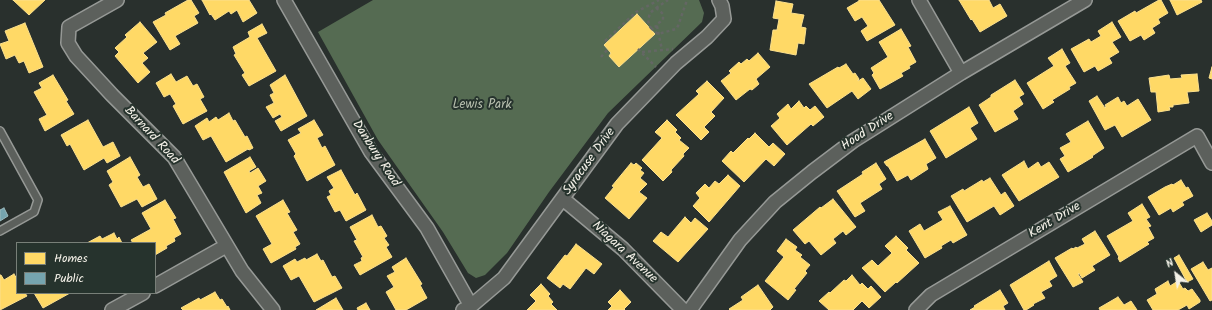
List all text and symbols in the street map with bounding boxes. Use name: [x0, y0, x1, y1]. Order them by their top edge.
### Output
park label: Lewis Park: [452, 98, 512, 114]
street label: Barnard Road: [120, 104, 182, 168]
street label: Hood Drive: [839, 109, 897, 155]
street label: Danbury Road: [348, 118, 402, 190]
street label: Syracuse Drive: [560, 125, 620, 199]
street label: Kent Drive: [1026, 199, 1084, 243]
street label: Niagara Avenue: [588, 219, 660, 287]
legend: [16, 242, 156, 294]
text: Homes: [54, 249, 88, 268]
north arrow: [1156, 254, 1196, 294]
text: N: [1162, 254, 1178, 273]
text: Public: [54, 269, 84, 288]

